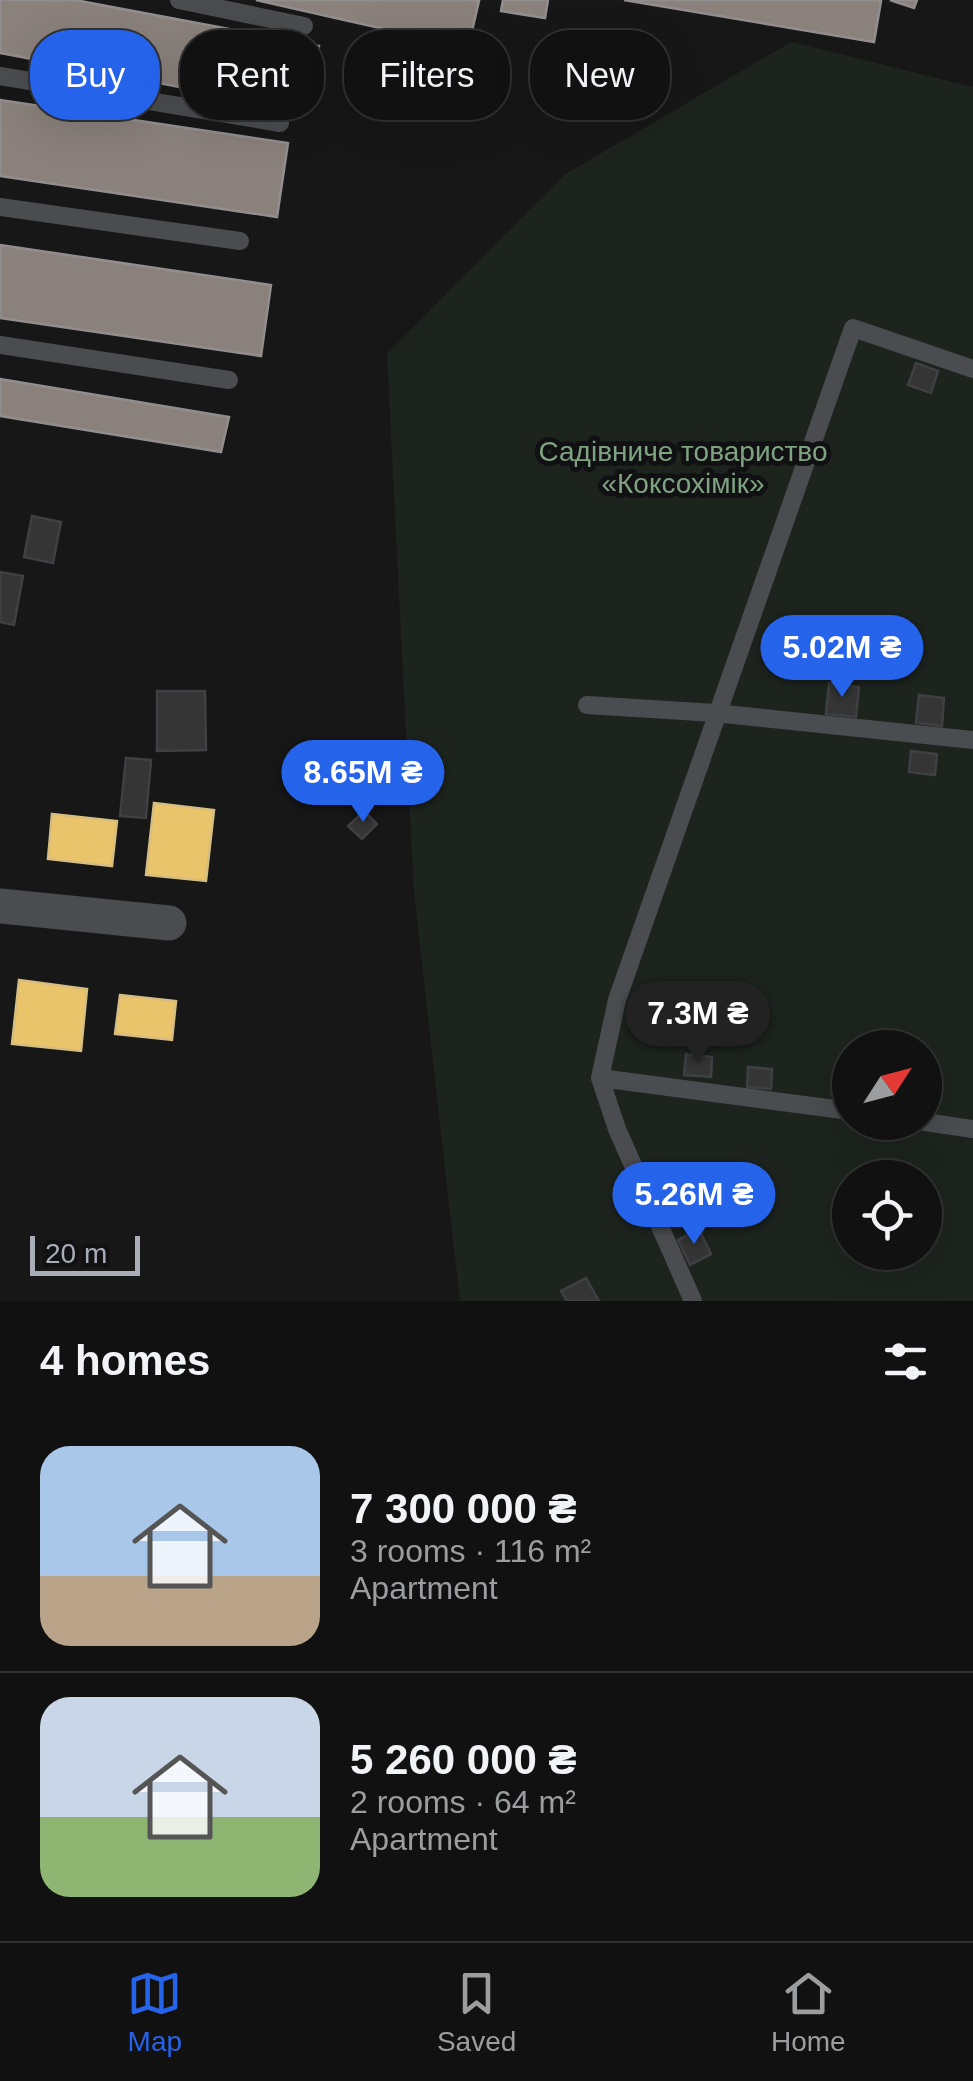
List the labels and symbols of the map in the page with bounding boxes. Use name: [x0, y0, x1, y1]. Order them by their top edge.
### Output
park label: Садівниче товариство «Коксохімік»: [539, 436, 827, 499]
pin: 5.02M ₴: [750, 615, 934, 700]
pin: 8.65M ₴: [271, 740, 455, 825]
pin: 7.3M ₴: [617, 981, 779, 1066]
north arrow: [832, 1030, 942, 1140]
pin: 5.26M ₴: [602, 1162, 786, 1247]
scale bar: [30, 1231, 140, 1276]

